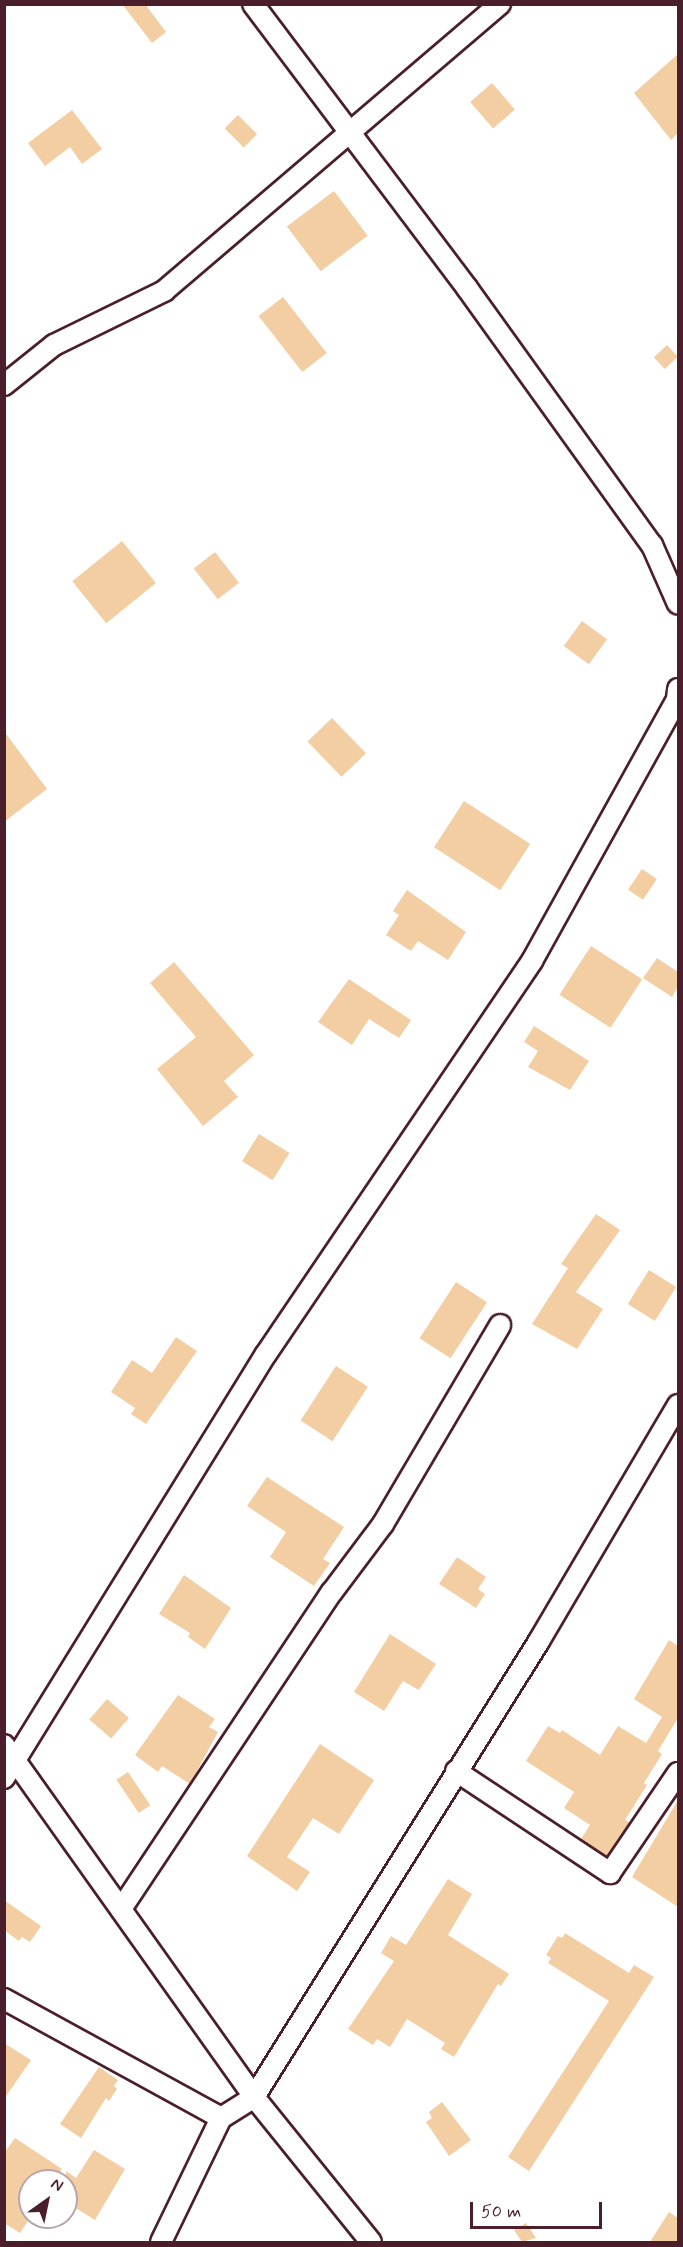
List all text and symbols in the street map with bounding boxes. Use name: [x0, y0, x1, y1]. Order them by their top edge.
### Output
north arrow: [18, 2169, 78, 2229]
text: N: [47, 2173, 67, 2197]
scale bar: [473, 2190, 605, 2228]
text: 50 m: [481, 2200, 521, 2224]

